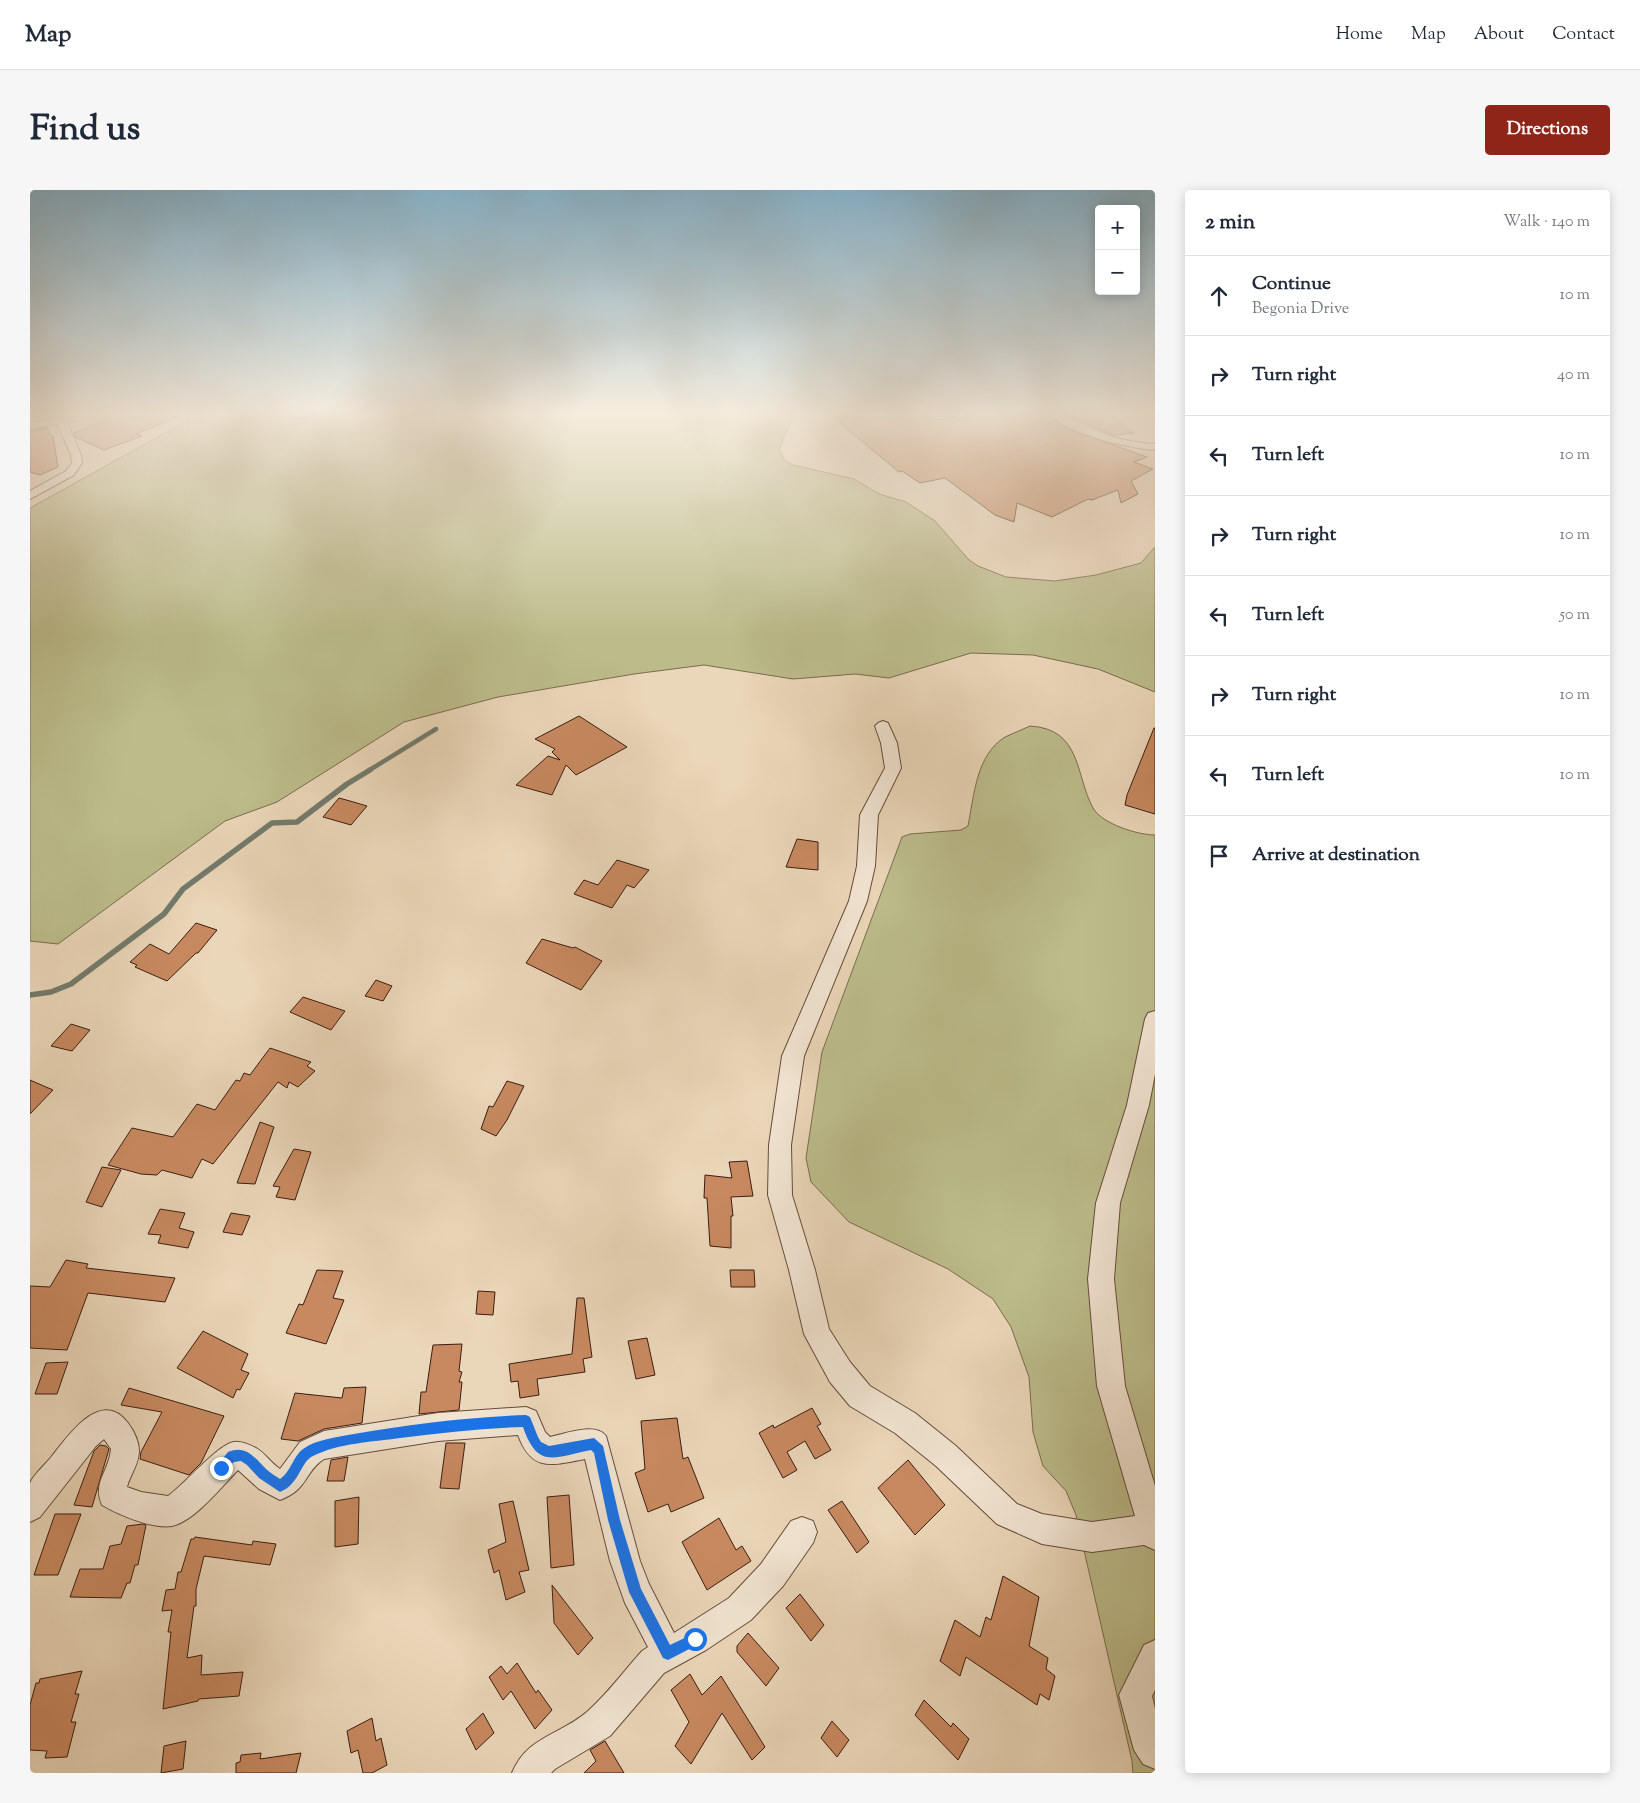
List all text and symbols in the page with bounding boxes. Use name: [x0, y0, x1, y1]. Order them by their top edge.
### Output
text: Map: [25, 18, 71, 52]
text: Home: [1336, 22, 1383, 48]
text: Map: [1411, 22, 1446, 48]
text: About: [1474, 22, 1524, 48]
text: Contact: [1552, 22, 1615, 48]
text: Find us: [30, 105, 140, 156]
button: Directions: [1485, 105, 1610, 155]
map controls: [1095, 205, 1140, 295]
button: +: [1095, 205, 1140, 250]
text: 2 min: [1205, 208, 1255, 238]
text: Walk · 140 m: [1503, 211, 1590, 234]
button: −: [1095, 250, 1140, 295]
text: Continue: [1252, 271, 1331, 298]
icon: ahead: [1205, 282, 1233, 310]
text: 10 m: [1560, 284, 1590, 307]
text: Begonia Drive: [1252, 298, 1349, 321]
icon: right: [1205, 362, 1233, 390]
text: Turn right: [1252, 362, 1336, 389]
text: 40 m: [1557, 364, 1590, 387]
icon: left: [1205, 442, 1233, 470]
text: Turn left: [1252, 442, 1324, 469]
text: 10 m: [1560, 444, 1590, 467]
icon: right: [1205, 522, 1233, 550]
text: Turn right: [1252, 522, 1336, 549]
text: 10 m: [1560, 524, 1590, 547]
icon: left: [1205, 602, 1233, 630]
text: Turn left: [1252, 602, 1324, 629]
text: 50 m: [1559, 604, 1590, 627]
icon: right: [1205, 682, 1233, 710]
text: Turn right: [1252, 682, 1336, 709]
text: 10 m: [1560, 684, 1590, 707]
icon: left: [1205, 762, 1233, 790]
text: Turn left: [1252, 762, 1324, 789]
text: 10 m: [1560, 764, 1590, 787]
icon: arrive: [1205, 842, 1233, 870]
text: Arrive at destination: [1252, 842, 1420, 869]
route end: [210, 1457, 233, 1480]
route start: [684, 1628, 707, 1651]

